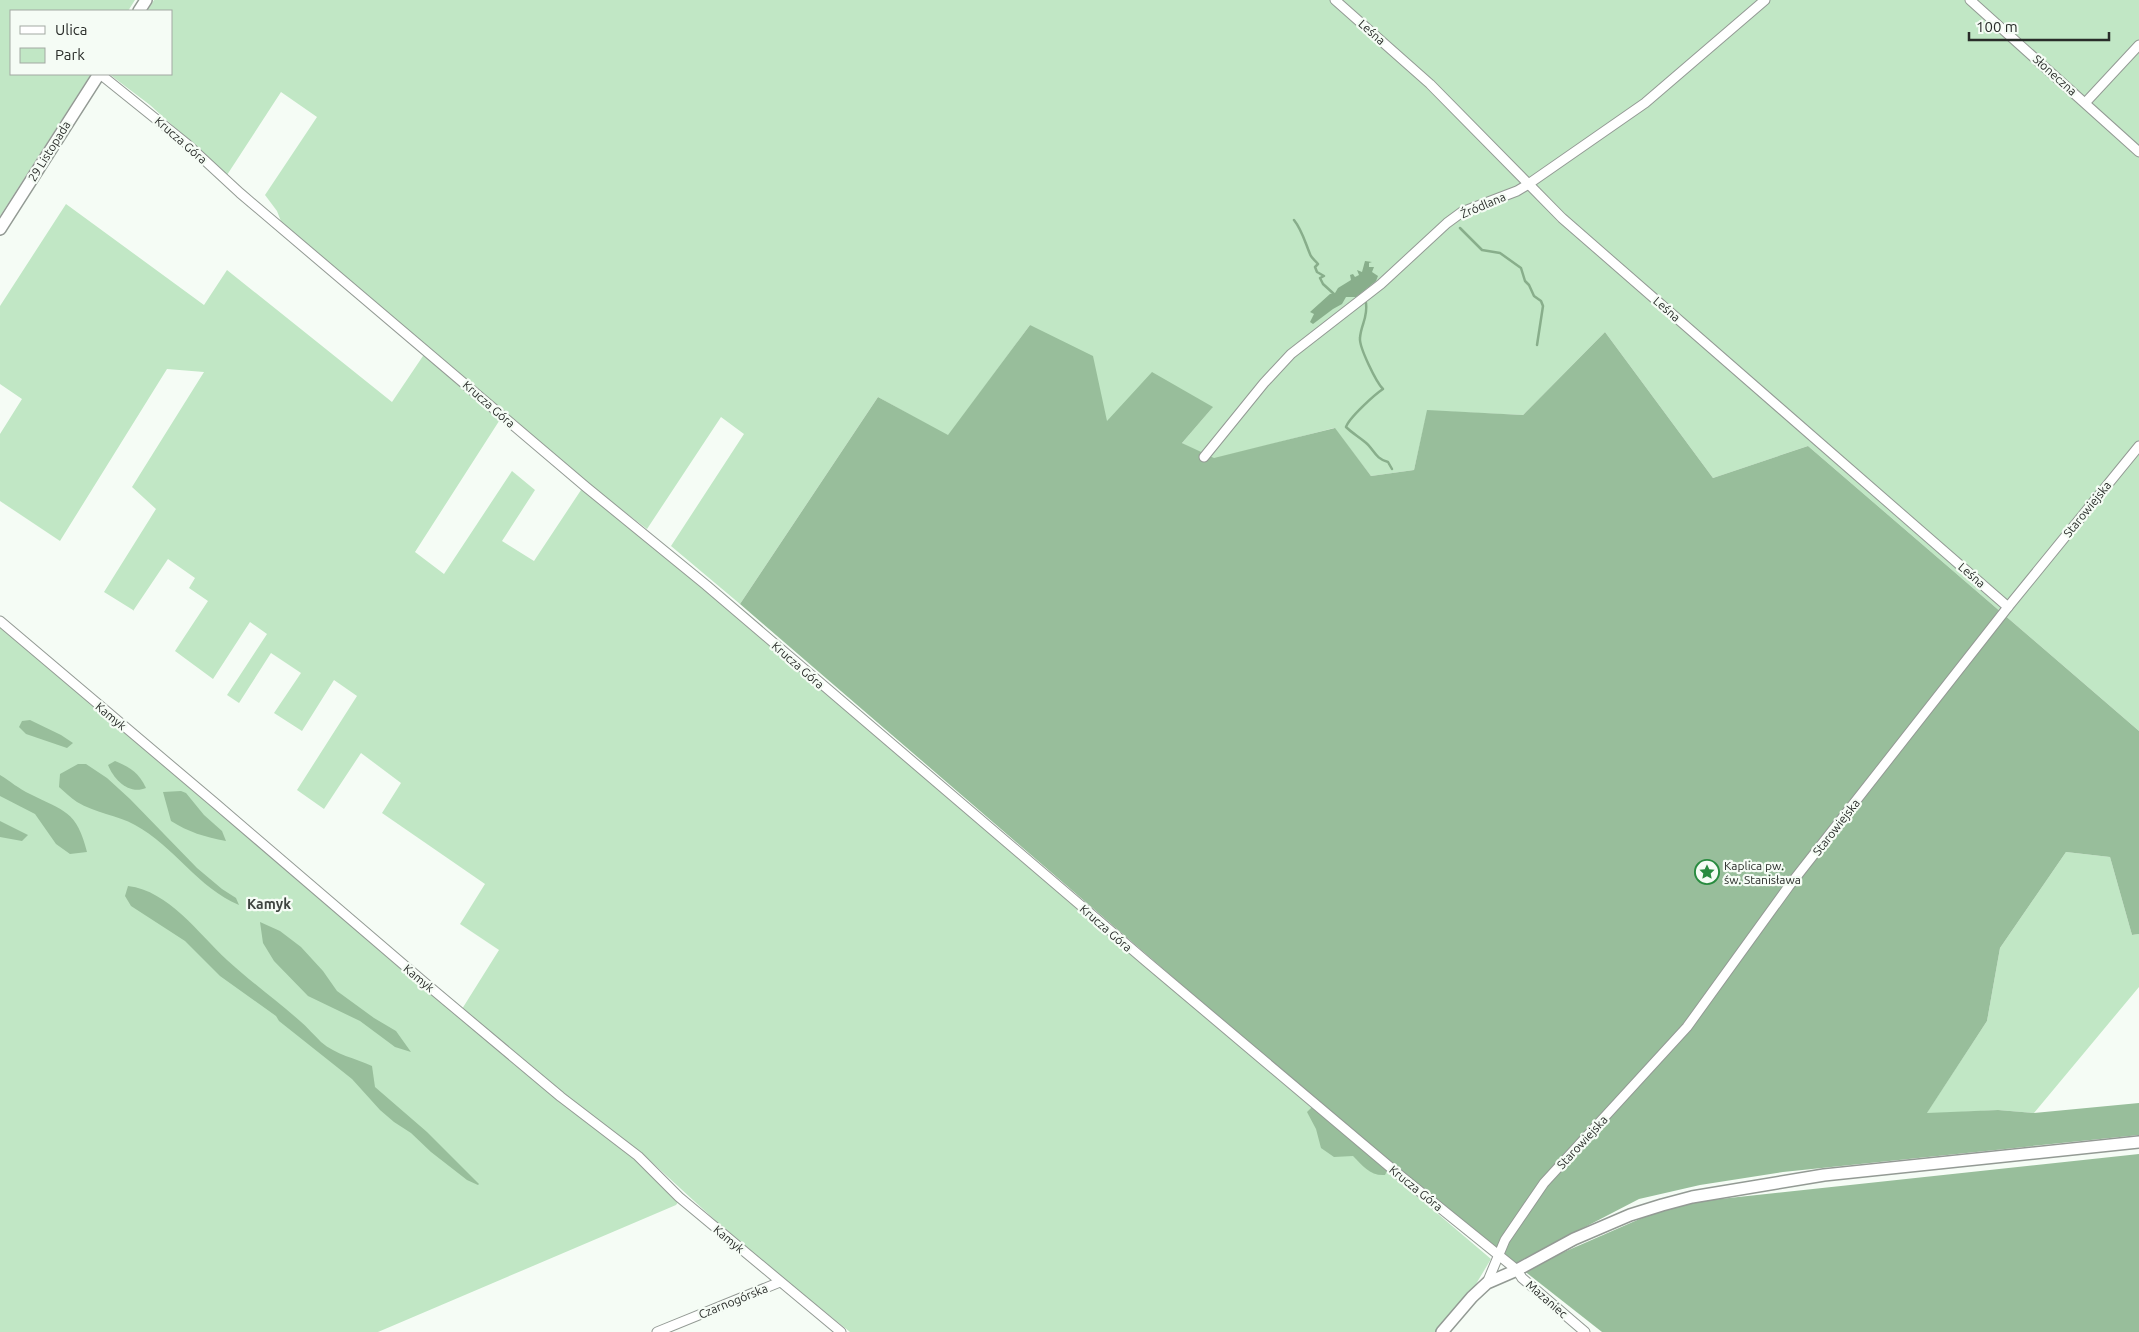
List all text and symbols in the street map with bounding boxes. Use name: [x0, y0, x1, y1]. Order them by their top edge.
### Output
legend: [10, 10, 172, 75]
scale bar: [1969, 10, 2109, 42]
street label: Leśna: [1356, 17, 1388, 47]
text: 100 m: [1976, 18, 2018, 35]
text: Ulica: [55, 21, 87, 38]
text: Park: [55, 46, 85, 63]
street label: Słoneczna: [2031, 52, 2079, 98]
street label: Krucza Góra: [152, 114, 210, 166]
street label: 29 Listopada: [25, 118, 73, 184]
street label: Źródlana: [1458, 190, 1508, 220]
street label: Leśna: [1651, 294, 1683, 324]
street label: Krucza Góra: [460, 378, 518, 430]
street label: Starowiejska: [2061, 479, 2113, 539]
street label: Leśna: [1956, 560, 1988, 590]
street label: Krucza Góra: [769, 639, 827, 691]
street label: Kamyk: [93, 700, 129, 732]
street label: Starowiejska: [1810, 796, 1862, 858]
place icon: Kaplica pw. św. Stanisława: [1694, 859, 1720, 885]
place label: Kaplica pw. św. Stanisława: [1724, 859, 1801, 886]
district label: Kamyk: [247, 896, 291, 912]
street label: Krucza Góra: [1077, 902, 1135, 954]
street label: Kamyk: [401, 962, 437, 994]
street label: Starowiejska: [1554, 1113, 1610, 1171]
street label: Krucza Góra: [1387, 1163, 1445, 1213]
street label: Kamyk: [711, 1223, 747, 1255]
street label: Mazaniec: [1524, 1278, 1571, 1321]
street label: Czarnogórska: [697, 1281, 769, 1321]

